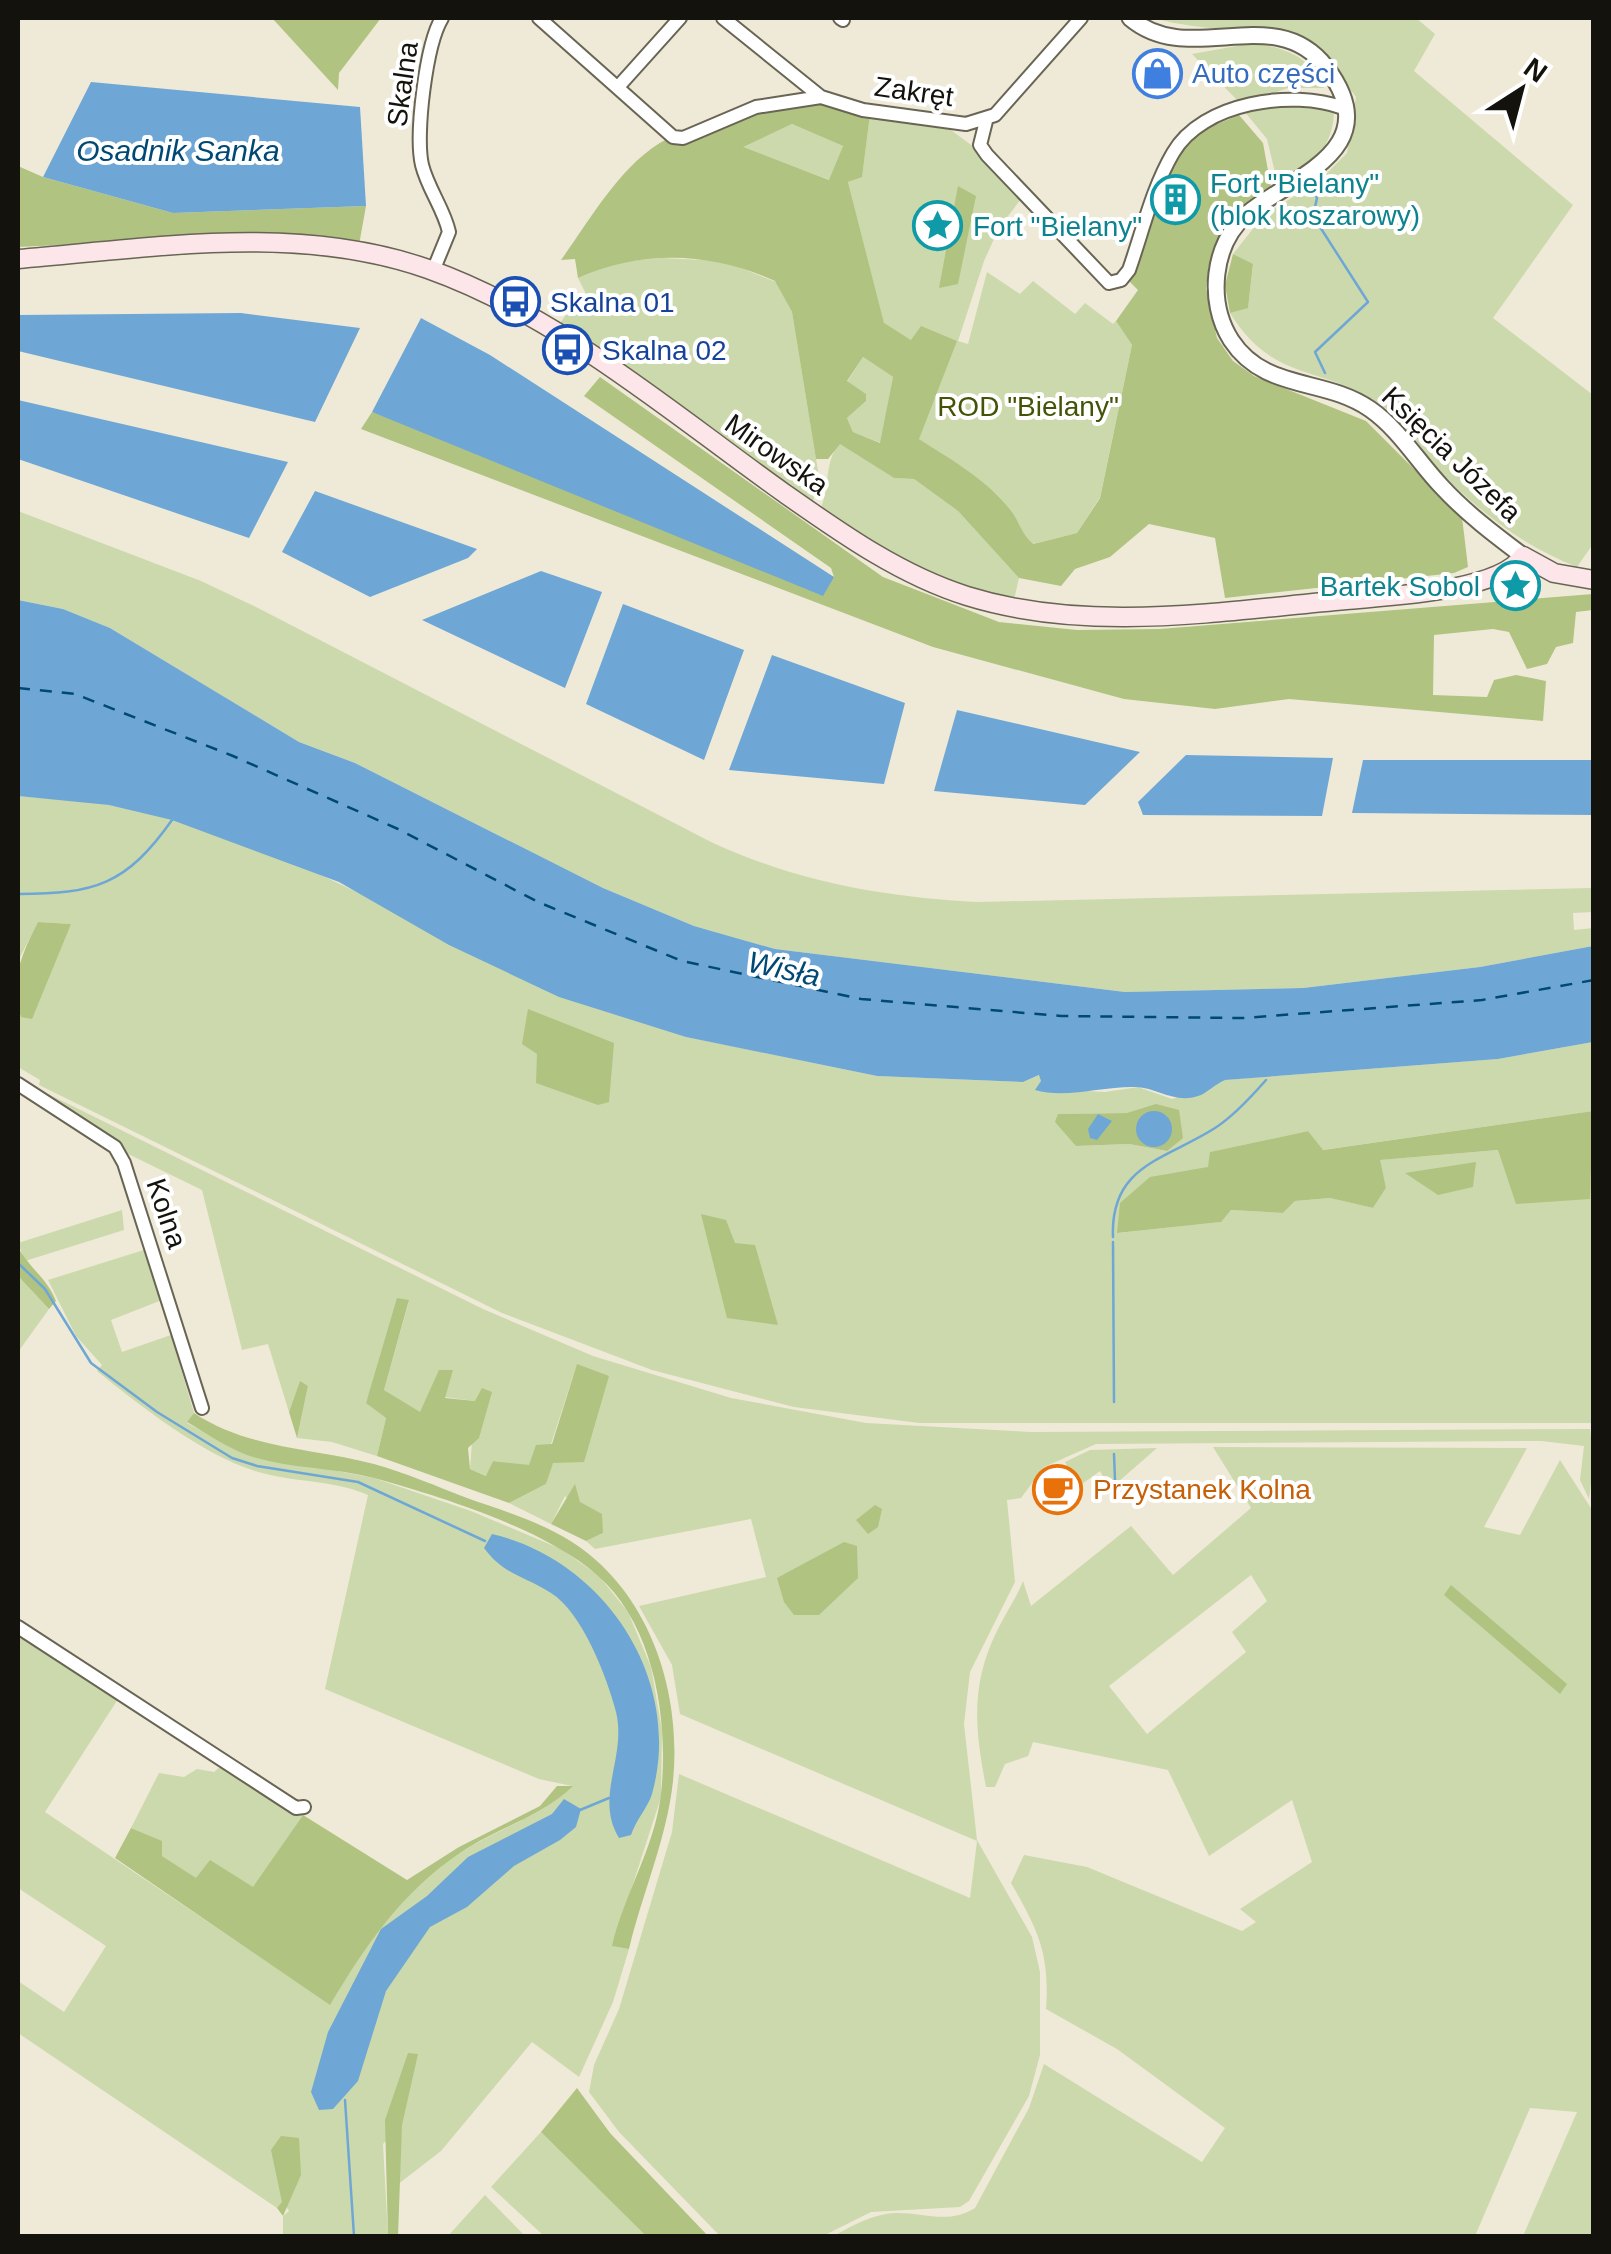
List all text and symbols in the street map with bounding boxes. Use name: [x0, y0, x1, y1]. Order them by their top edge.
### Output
street label: Skalna: [381, 39, 424, 129]
north arrow: [1471, 40, 1571, 140]
shop icon: Auto części: [1131, 47, 1183, 99]
text: N: [1518, 52, 1553, 89]
place label: Auto części: [1192, 58, 1335, 89]
street label: Zakręt: [872, 71, 956, 112]
water label: Osadnik Sanka: [76, 134, 280, 167]
place label: Fort "Bielany" (blok koszarowy): [1210, 168, 1420, 231]
building icon: Fort "Bielany" (blok koszarowy): [1149, 173, 1201, 225]
place icon: Fort "Bielany": [912, 200, 964, 252]
place label: Fort "Bielany": [973, 211, 1142, 242]
bus stop icon: Skalna 01: [489, 276, 541, 328]
place label: Skalna 01: [550, 287, 675, 318]
bus stop icon: Skalna 02: [541, 324, 593, 376]
place label: Skalna 02: [602, 335, 727, 366]
street label: Księcia Józefa: [1376, 381, 1528, 529]
park label: ROD "Bielany": [937, 391, 1119, 422]
street label: Mirowska: [719, 408, 834, 501]
place icon: Bartek Sobol: [1489, 560, 1541, 612]
place label: Bartek Sobol: [1320, 571, 1480, 602]
water label: Wisła: [745, 945, 823, 992]
street label: Kolna: [140, 1174, 193, 1252]
cafe icon: Przystanek Kolna: [1032, 1463, 1084, 1515]
place label: Przystanek Kolna: [1093, 1474, 1311, 1505]

